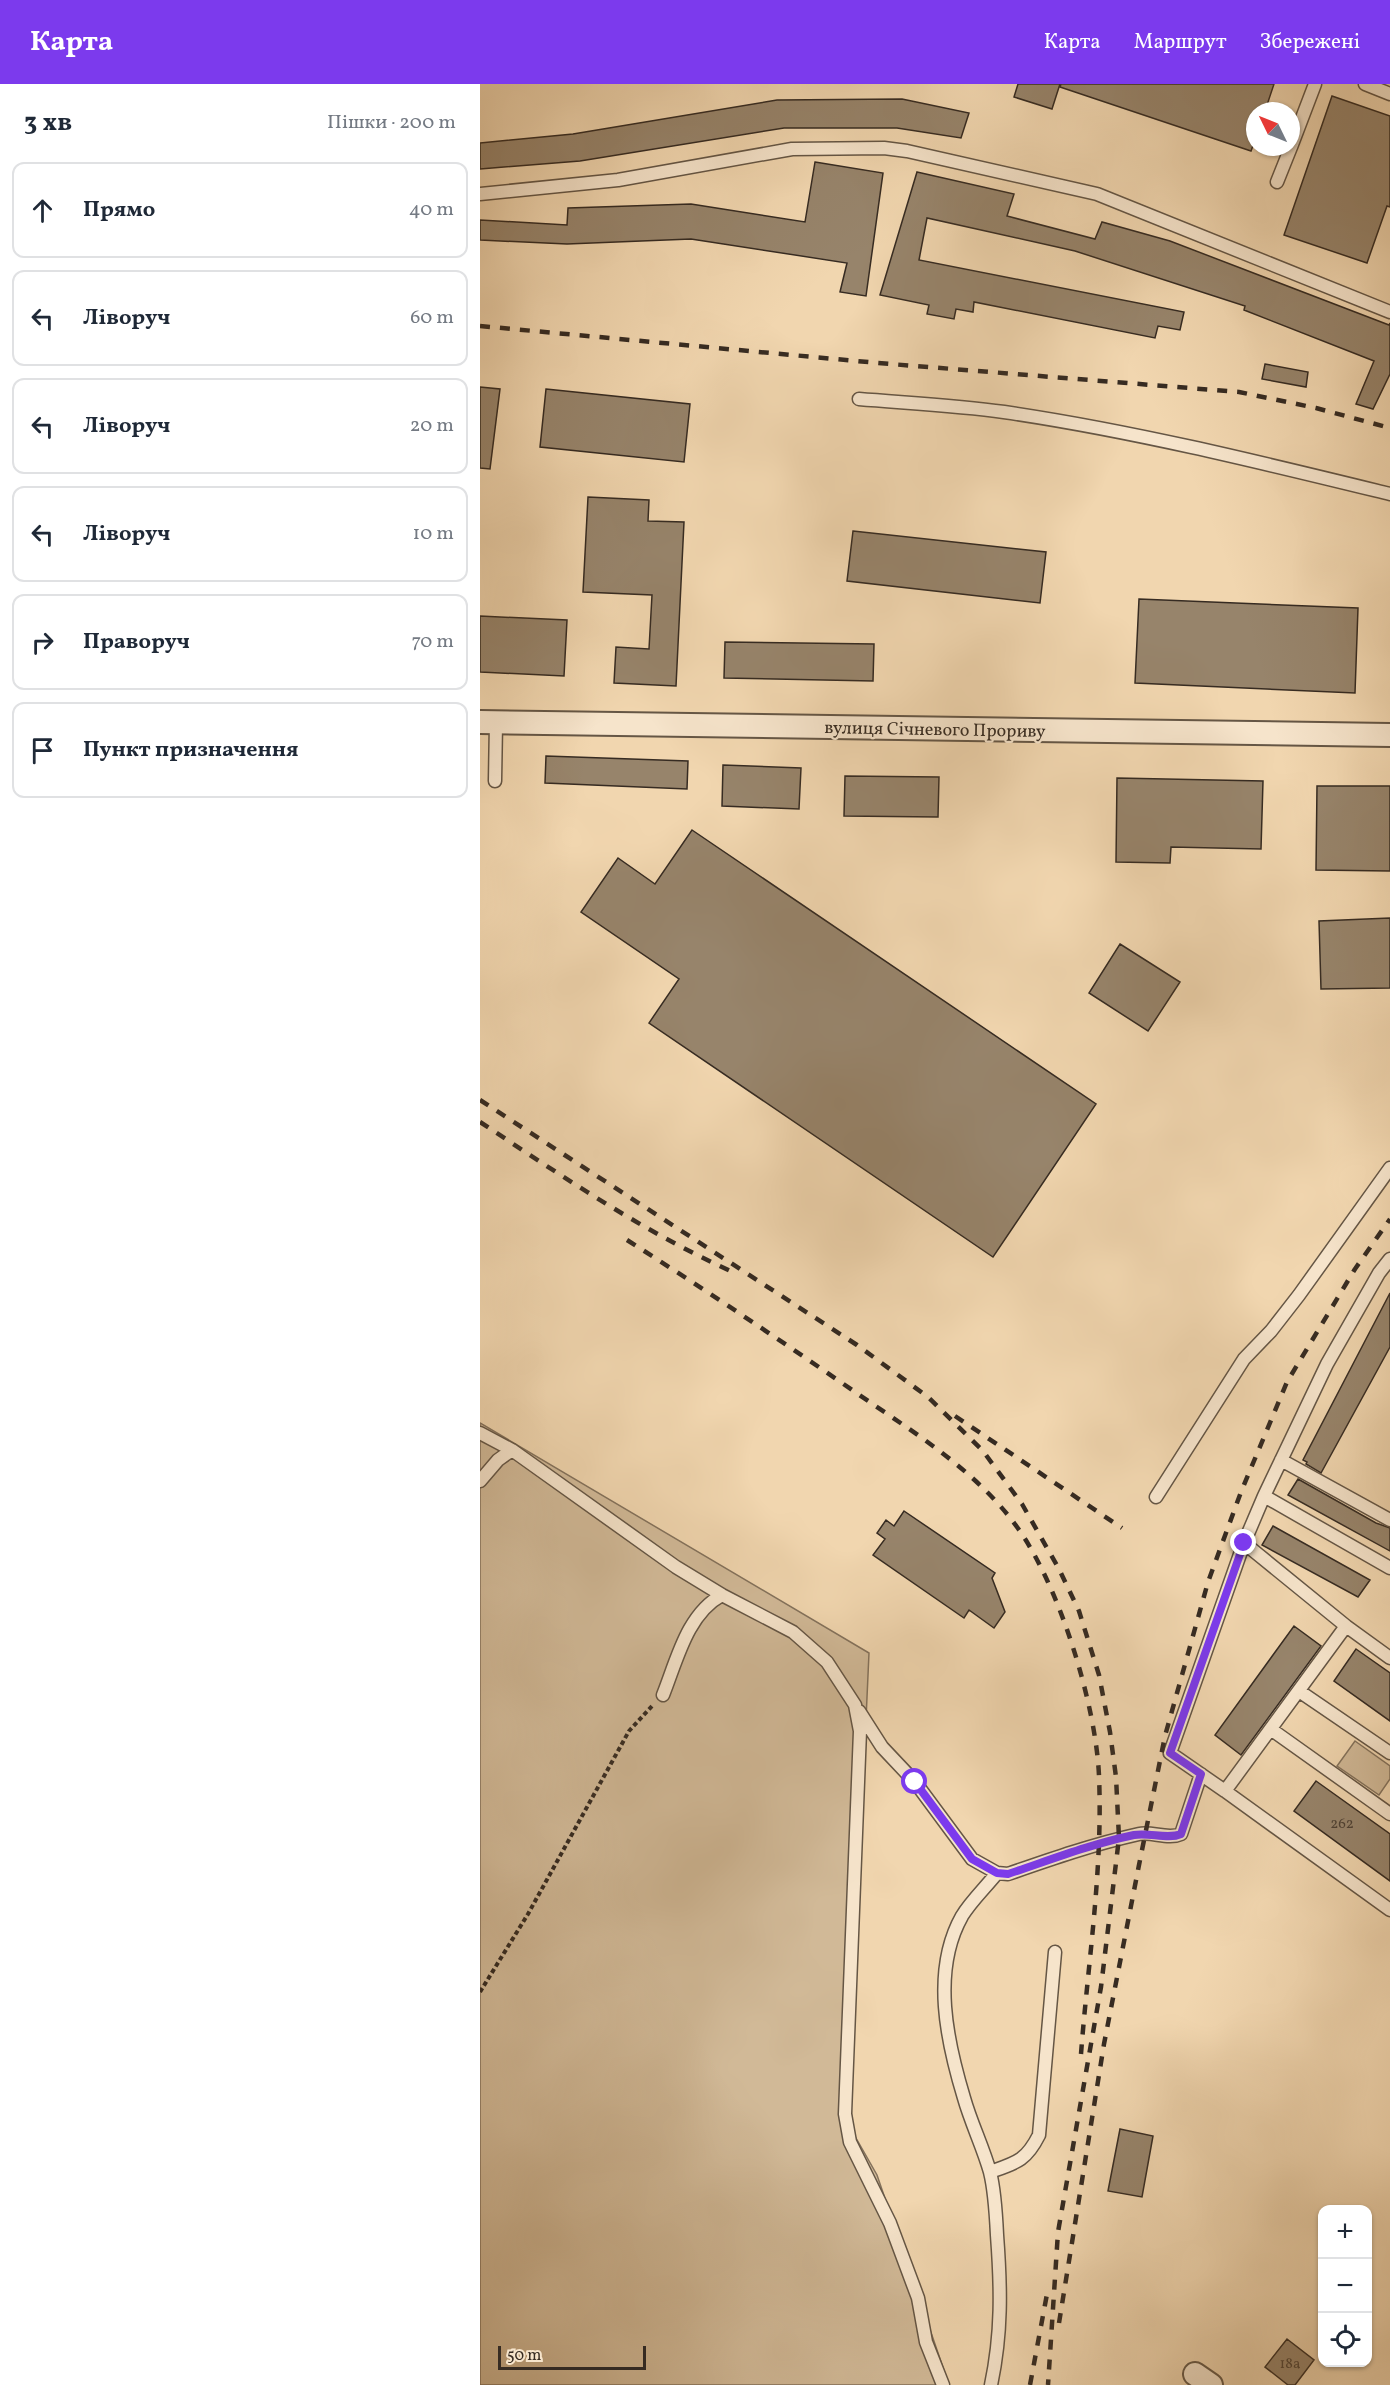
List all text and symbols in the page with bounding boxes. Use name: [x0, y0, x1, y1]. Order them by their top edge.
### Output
text: Карта: [30, 23, 113, 62]
text: Карта: [1044, 28, 1101, 57]
text: Маршрут: [1134, 28, 1227, 57]
text: Збережені: [1260, 28, 1360, 57]
north arrow: [1246, 102, 1300, 156]
text: 3 хв: [24, 105, 72, 141]
text: Пішки · 200 m: [327, 109, 456, 137]
icon: ahead: [26, 194, 59, 227]
text: Прямо: [83, 195, 155, 226]
text: 40 m: [409, 196, 454, 224]
icon: left: [26, 302, 59, 335]
text: Ліворуч: [83, 303, 170, 334]
text: 60 m: [410, 304, 454, 332]
icon: left: [26, 410, 59, 443]
text: Ліворуч: [83, 411, 170, 442]
text: 20 m: [410, 412, 454, 440]
icon: left: [26, 518, 59, 551]
text: Ліворуч: [83, 519, 170, 550]
text: 10 m: [413, 520, 454, 548]
icon: right: [26, 626, 59, 659]
text: Праворуч: [83, 627, 190, 658]
text: 70 m: [411, 628, 454, 656]
street label: вулиця Січневого Прориву: [824, 716, 1046, 745]
icon: arrive: [26, 734, 59, 767]
text: Пункт призначення: [83, 735, 299, 766]
route end: [1230, 1529, 1256, 1555]
route start: [901, 1768, 927, 1794]
house number: 262: [1330, 1814, 1354, 1835]
map controls: [1318, 2205, 1372, 2367]
button: +: [1318, 2205, 1372, 2259]
button: −: [1318, 2259, 1372, 2313]
button: locate: [1318, 2313, 1372, 2367]
scale bar: [498, 2343, 646, 2370]
text: 50 m: [507, 2345, 541, 2367]
house number: 18а: [1280, 2354, 1300, 2375]

